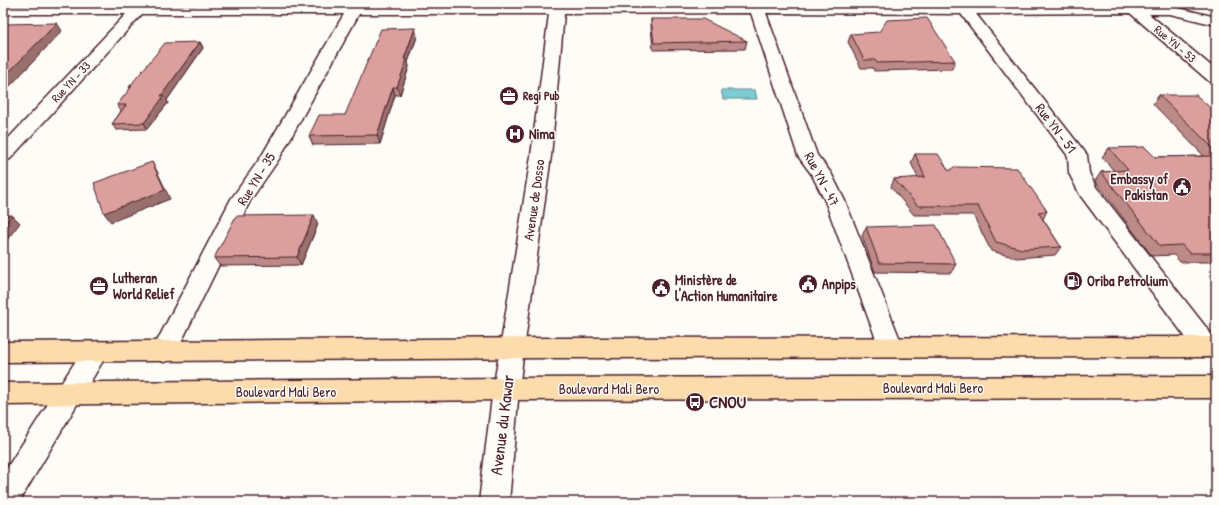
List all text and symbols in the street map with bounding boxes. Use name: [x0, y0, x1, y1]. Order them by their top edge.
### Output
street label: Rue YN - 53: [1151, 21, 1200, 66]
street label: Rue YN - 33: [47, 57, 94, 106]
office icon: Regi Pub: [498, 85, 520, 107]
place label: Regi Pub: [523, 87, 560, 105]
street label: Rue YN - 51: [1032, 99, 1081, 156]
hospital icon: Nima: [504, 123, 526, 145]
place label: Nima: [529, 124, 555, 143]
street label: Rue YN - 47: [800, 148, 845, 209]
street label: Rue YN - 35: [232, 149, 279, 209]
street label: Avenue de Dosso: [518, 158, 549, 242]
place label: Embassy of Pakistan: [1110, 169, 1169, 204]
public building icon: Embassy of Pakistan: [1171, 176, 1193, 198]
place label: Lutheran World Relief: [113, 268, 175, 303]
place label: Ministère de l'Action Humanitaire: [675, 270, 778, 305]
fuel station icon: Oriba Petrolium: [1062, 270, 1084, 292]
place label: Oriba Petrolium: [1087, 271, 1168, 290]
public building icon: Anpips: [797, 273, 819, 295]
place label: Anpips: [822, 274, 856, 295]
office icon: Lutheran World Relief: [88, 275, 110, 297]
public building icon: Ministère de l'Action Humanitaire: [650, 277, 672, 299]
street label: Avenue du Kawar: [484, 373, 519, 476]
street label: Boulevard Mali Bero: [883, 378, 984, 397]
street label: Boulevard Mali Bero: [559, 379, 660, 398]
street label: Boulevard Mali Bero: [236, 382, 337, 401]
place label: CNOU: [709, 390, 746, 413]
bus stop icon: CNOU: [684, 391, 706, 413]

